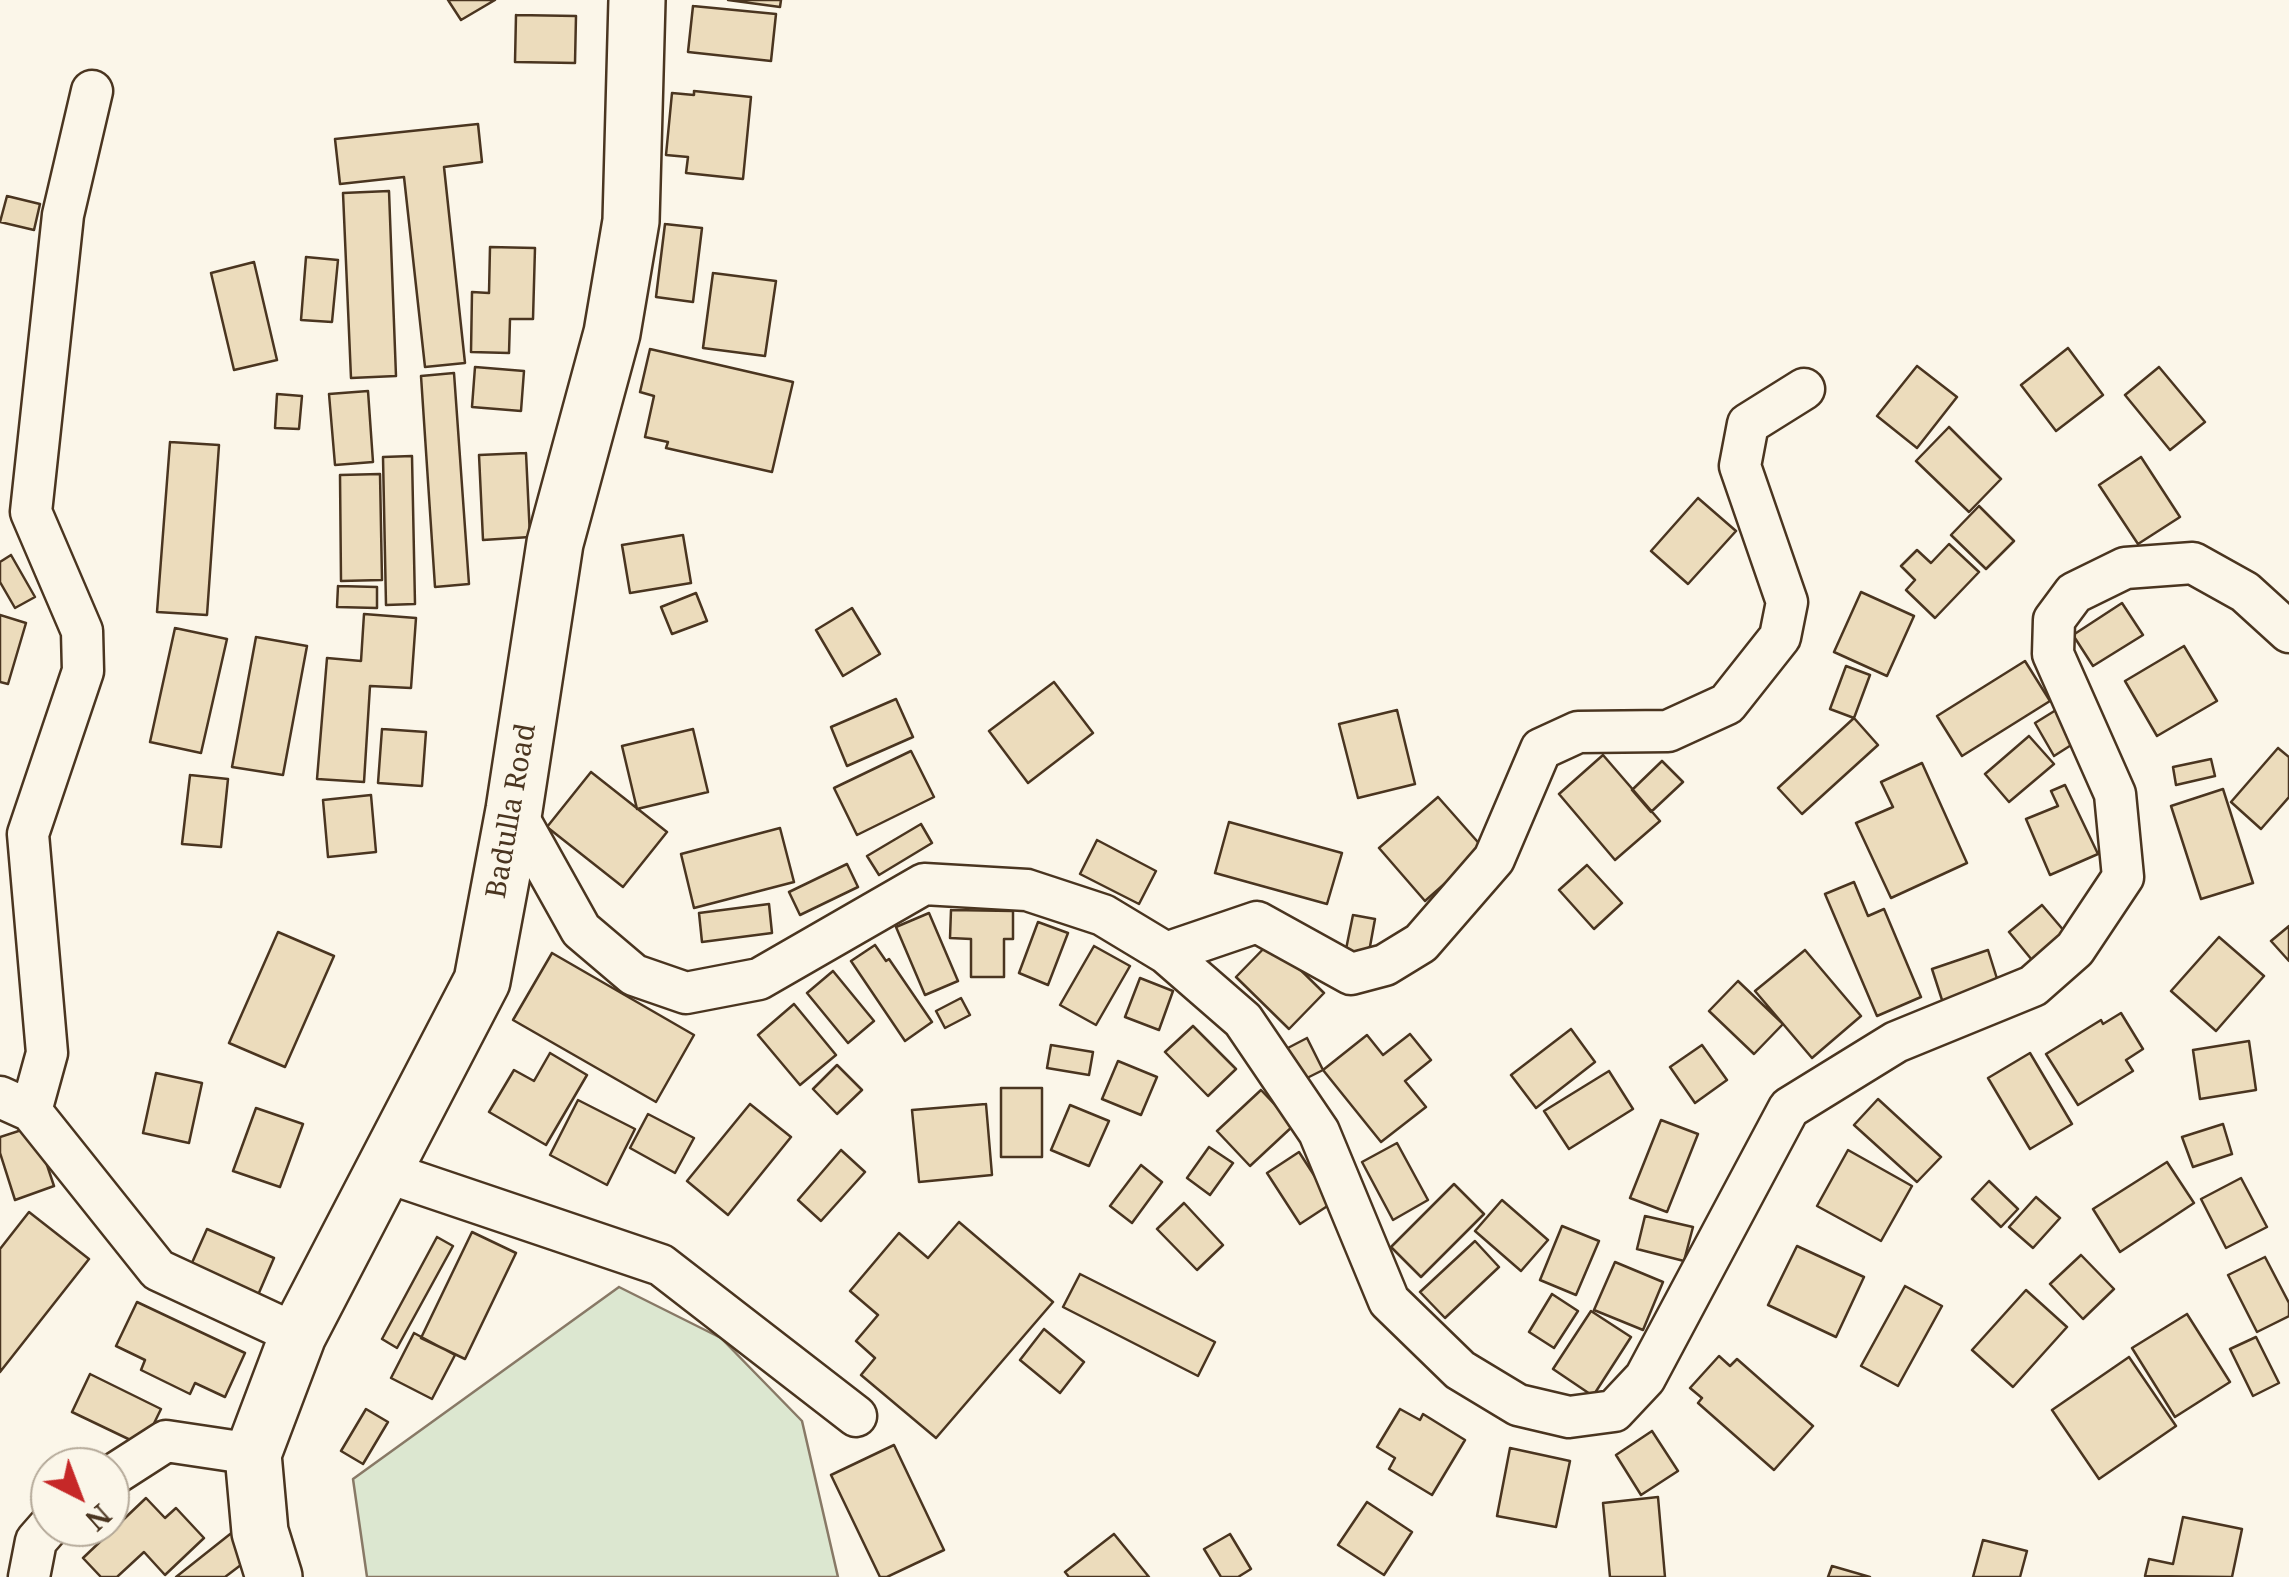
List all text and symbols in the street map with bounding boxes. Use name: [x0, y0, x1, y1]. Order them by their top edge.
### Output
street label: Badulla Road: [480, 721, 544, 901]
north arrow: [30, 1447, 130, 1547]
text: N: [78, 1496, 120, 1539]

